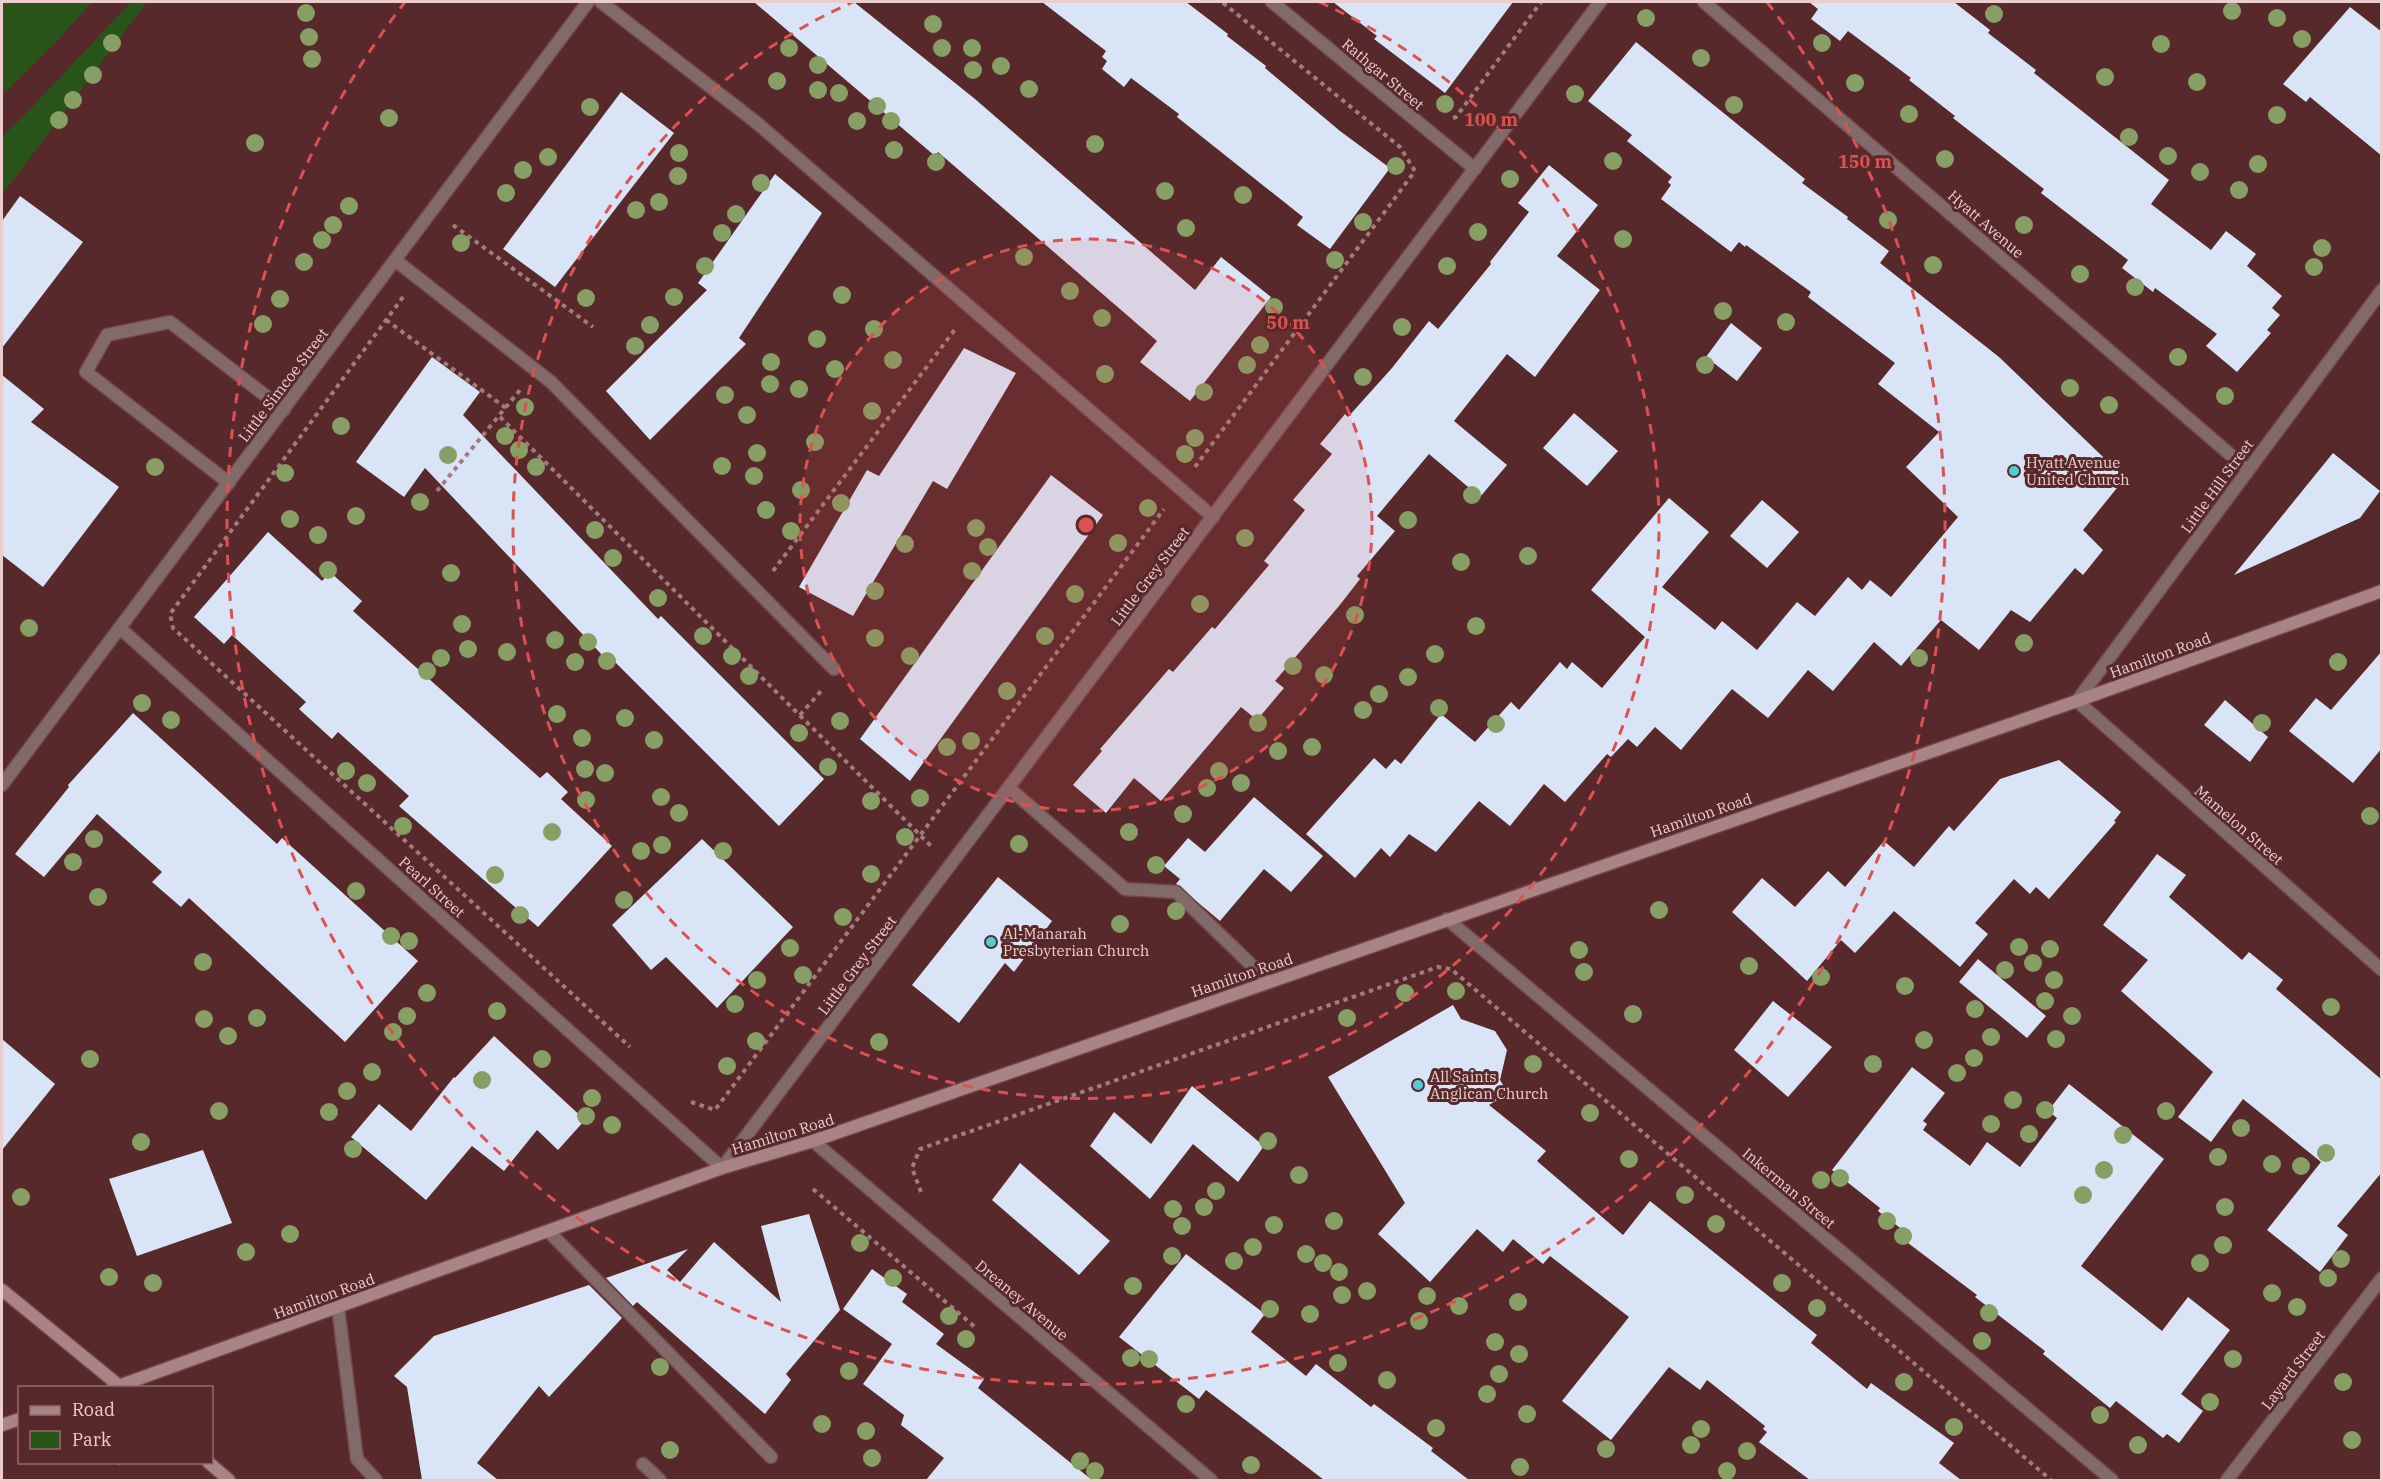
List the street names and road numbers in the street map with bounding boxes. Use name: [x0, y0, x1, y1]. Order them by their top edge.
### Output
street label: Rathgar Street: [1338, 34, 1428, 114]
street label: Hyatt Avenue: [1944, 186, 2028, 262]
street label: Little Simcoe Street: [234, 324, 332, 446]
street label: Little Hill Street: [2177, 435, 2257, 537]
street label: Little Grey Street: [1107, 523, 1193, 629]
street label: Hamilton Road: [2107, 628, 2213, 682]
street label: Mamelon Street: [2191, 781, 2287, 869]
street label: Hamilton Road: [1648, 789, 1754, 841]
street label: Pearl Street: [395, 852, 469, 922]
street label: Little Grey Street: [814, 912, 900, 1018]
street label: Hamilton Road: [1189, 949, 1295, 1001]
street label: Hamilton Road: [729, 1109, 837, 1159]
street label: Inkerman Street: [1739, 1144, 1839, 1232]
street label: Dreaney Avenue: [972, 1256, 1072, 1344]
street label: Hamilton Road: [271, 1269, 377, 1323]
street label: Layard Street: [2257, 1327, 2329, 1413]

